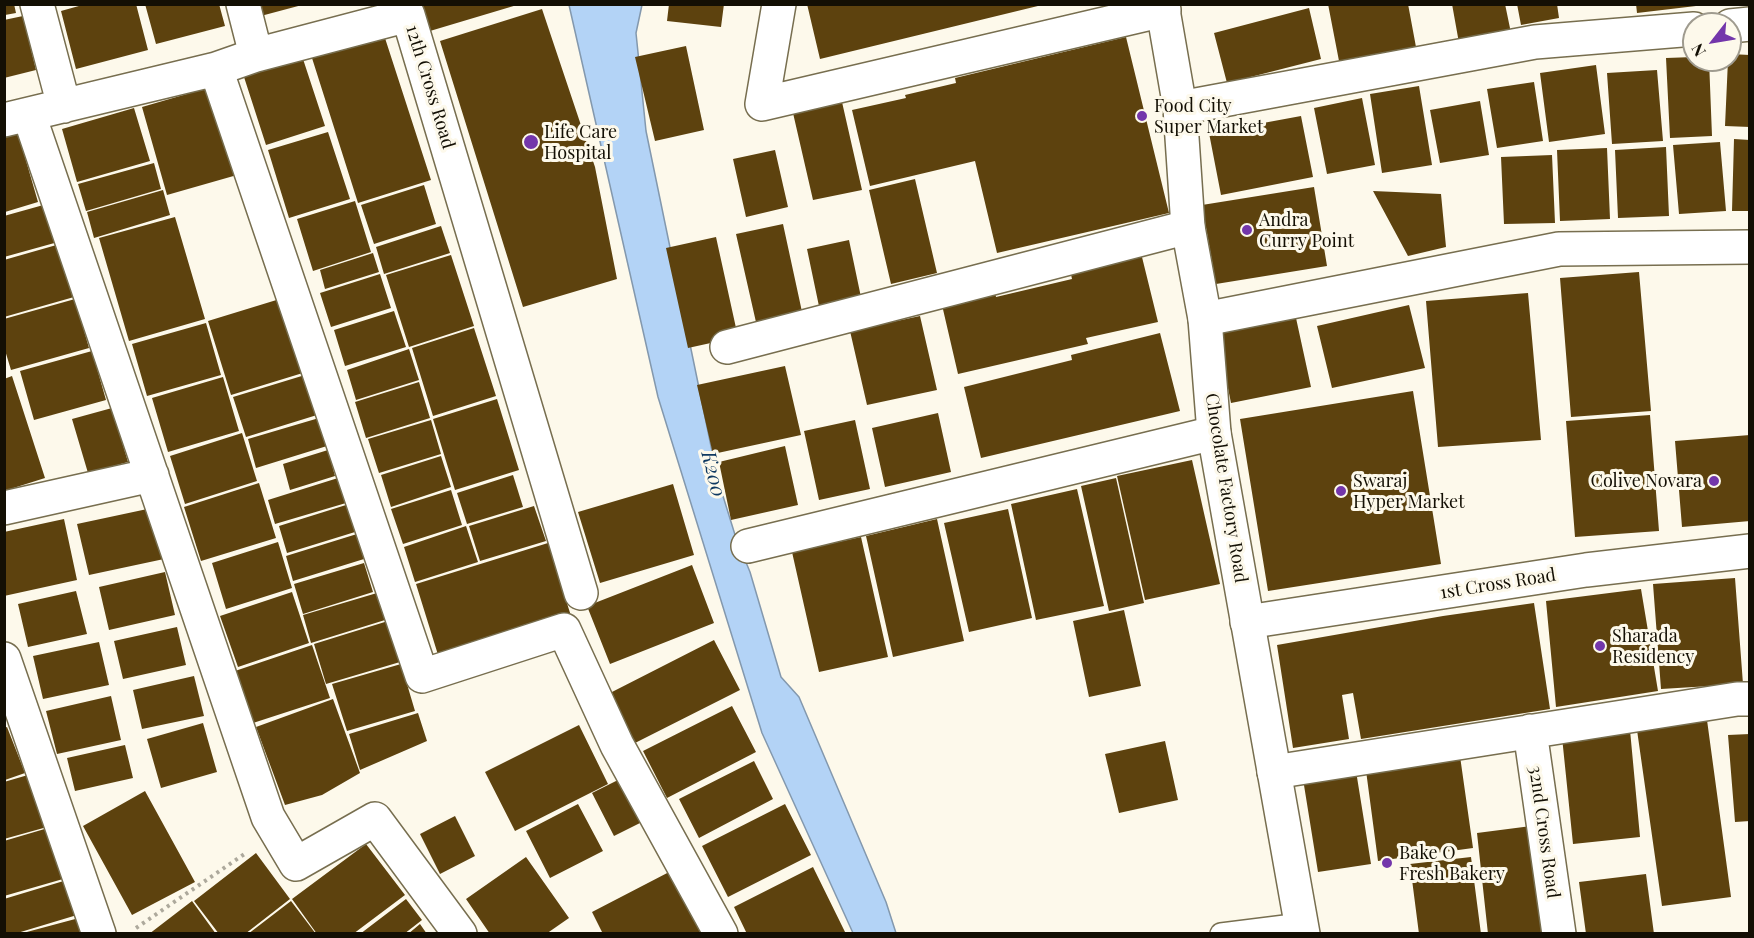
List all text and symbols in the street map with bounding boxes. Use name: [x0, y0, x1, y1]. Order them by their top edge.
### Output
north arrow: [1682, 12, 1742, 72]
street label: 12th Cross Road: [401, 23, 459, 151]
text: N: [1686, 40, 1710, 61]
place label: Food City Super Market: [1154, 95, 1263, 138]
marker: Food City Super Market: [1135, 109, 1149, 123]
place label: Life Care Hospital: [544, 121, 617, 164]
marker: Life Care Hospital: [522, 133, 540, 151]
place label: Andra Curry Point: [1259, 209, 1354, 252]
marker: Andra Curry Point: [1240, 223, 1254, 237]
street label: Chocolate Factory Road: [1200, 392, 1252, 584]
water label: K200: [696, 449, 730, 499]
place label: Swaraj Hyper Market: [1353, 470, 1465, 512]
place label: Colive Novara: [1591, 470, 1702, 492]
marker: Colive Novara: [1707, 474, 1721, 488]
marker: Swaraj Hyper Market: [1334, 484, 1348, 498]
street label: 1st Cross Road: [1439, 564, 1557, 604]
place label: Sharada Residency: [1612, 625, 1694, 668]
marker: Sharada Residency: [1593, 639, 1607, 653]
street label: 32nd Cross Road: [1524, 764, 1564, 900]
place label: Bake O Fresh Bakery: [1399, 842, 1505, 884]
marker: Bake O Fresh Bakery: [1380, 856, 1394, 870]

